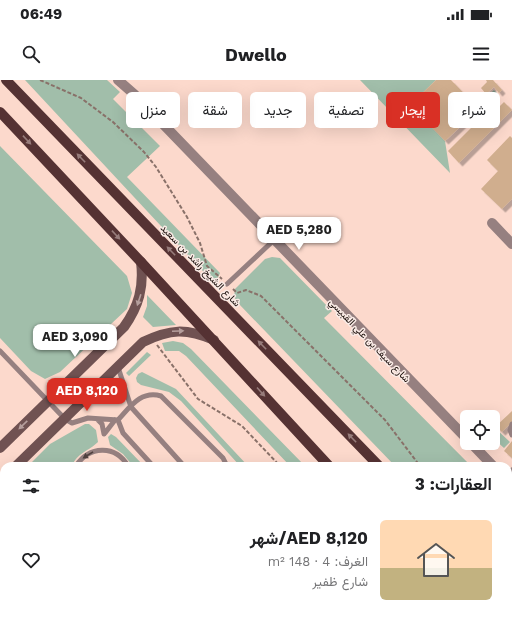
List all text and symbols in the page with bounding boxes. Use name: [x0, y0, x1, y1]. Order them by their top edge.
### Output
text: 06:49: [20, 5, 62, 23]
icon: search: [20, 43, 42, 65]
icon: menu: [470, 43, 492, 65]
text: Dwello: [225, 44, 287, 65]
chip: منزل: [126, 92, 180, 128]
chip: شقة: [188, 92, 242, 128]
chip: جديد: [250, 92, 306, 128]
chip: تصفية: [314, 92, 378, 128]
chip: إيجار: [386, 92, 440, 128]
chip: شراء: [448, 92, 500, 128]
one-way arrow: [22, 135, 32, 145]
one-way arrow: [76, 153, 86, 163]
pin: AED 5,280: [253, 217, 345, 251]
street label: شارع الشيخ راشد بن سعيد: [158, 222, 243, 309]
text: AED 5,280: [266, 222, 332, 237]
one-way arrow: [111, 230, 121, 240]
one-way arrow: [167, 246, 176, 256]
one-way arrow: [135, 295, 141, 307]
street label: شارع سيف بن علي القبيسي: [325, 296, 413, 387]
pin: AED 3,090: [29, 324, 121, 358]
one-way arrow: [172, 328, 184, 335]
text: AED 3,090: [42, 329, 108, 344]
one-way arrow: [257, 340, 267, 350]
pin: AED 8,120: [41, 378, 133, 412]
text: AED 8,120: [56, 383, 118, 398]
one-way arrow: [256, 387, 266, 397]
map controls: [460, 410, 500, 450]
button: locate: [460, 410, 500, 450]
one-way arrow: [18, 421, 28, 430]
one-way arrow: [347, 433, 357, 443]
one-way arrow: [82, 451, 93, 459]
text: العقارات: 3: [415, 474, 492, 494]
icon: filters: [20, 475, 42, 497]
text: AED 8,120/شهر: [250, 528, 368, 548]
icon: home: [412, 536, 460, 584]
icon: heart: [20, 549, 42, 571]
text: الغرف: 4 · 148 m²: [268, 554, 368, 569]
text: شارع ظفير: [312, 574, 368, 589]

